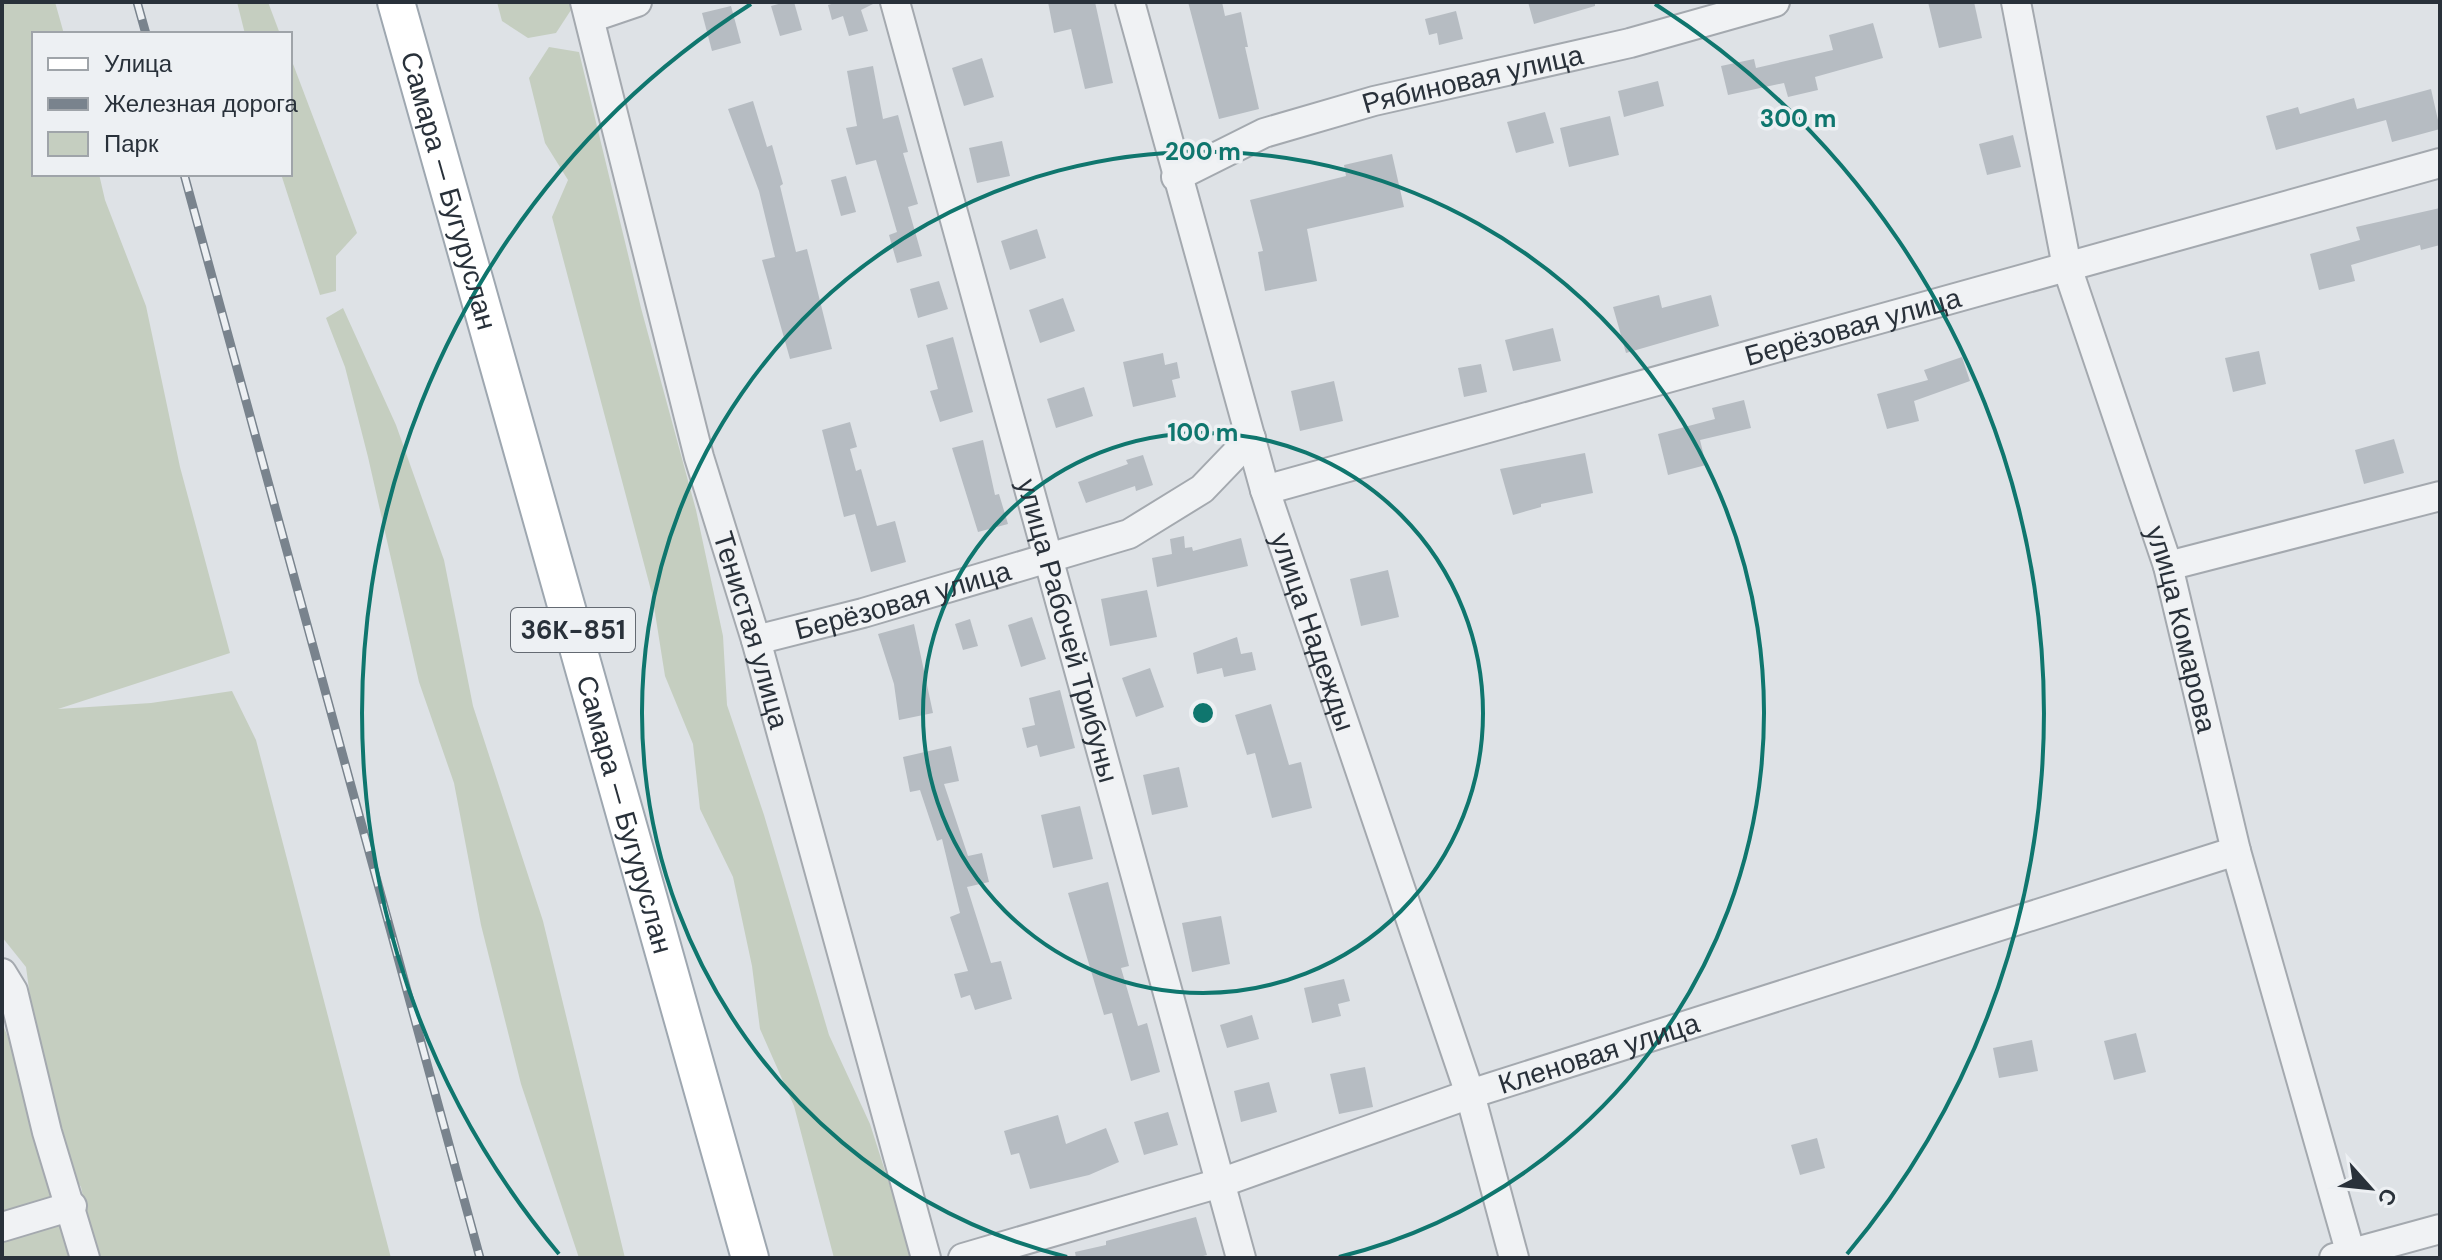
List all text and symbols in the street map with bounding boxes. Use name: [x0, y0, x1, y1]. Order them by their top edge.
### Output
legend: [32, 32, 292, 176]
street label: Рябиновая улица: [1358, 36, 1587, 123]
street label: Самара — Бугуруслан: [392, 47, 505, 334]
text: Улица: [104, 48, 173, 79]
text: Железная дорога: [104, 88, 299, 119]
text: 300 m: [1760, 103, 1836, 134]
text: Парк: [104, 128, 159, 159]
text: 200 m: [1165, 136, 1241, 167]
street label: Берёзовая улица: [1740, 279, 1966, 375]
text: 100 m: [1168, 417, 1238, 448]
street label: улица Рабочей Трибуны: [1008, 475, 1127, 787]
street label: улица Комарова: [2137, 521, 2225, 737]
street label: Тенистая улица: [704, 527, 798, 733]
street label: улица Надежды: [1262, 528, 1363, 736]
street label: Берёзовая улица: [791, 552, 1016, 649]
road number: 36К-851: [511, 608, 635, 652]
street label: Самара — Бугуруслан: [568, 671, 681, 958]
centre of rings: [1189, 699, 1217, 727]
street label: Кленовая улица: [1494, 1004, 1704, 1103]
north arrow: [2330, 1148, 2410, 1228]
text: С: [2371, 1183, 2404, 1211]

